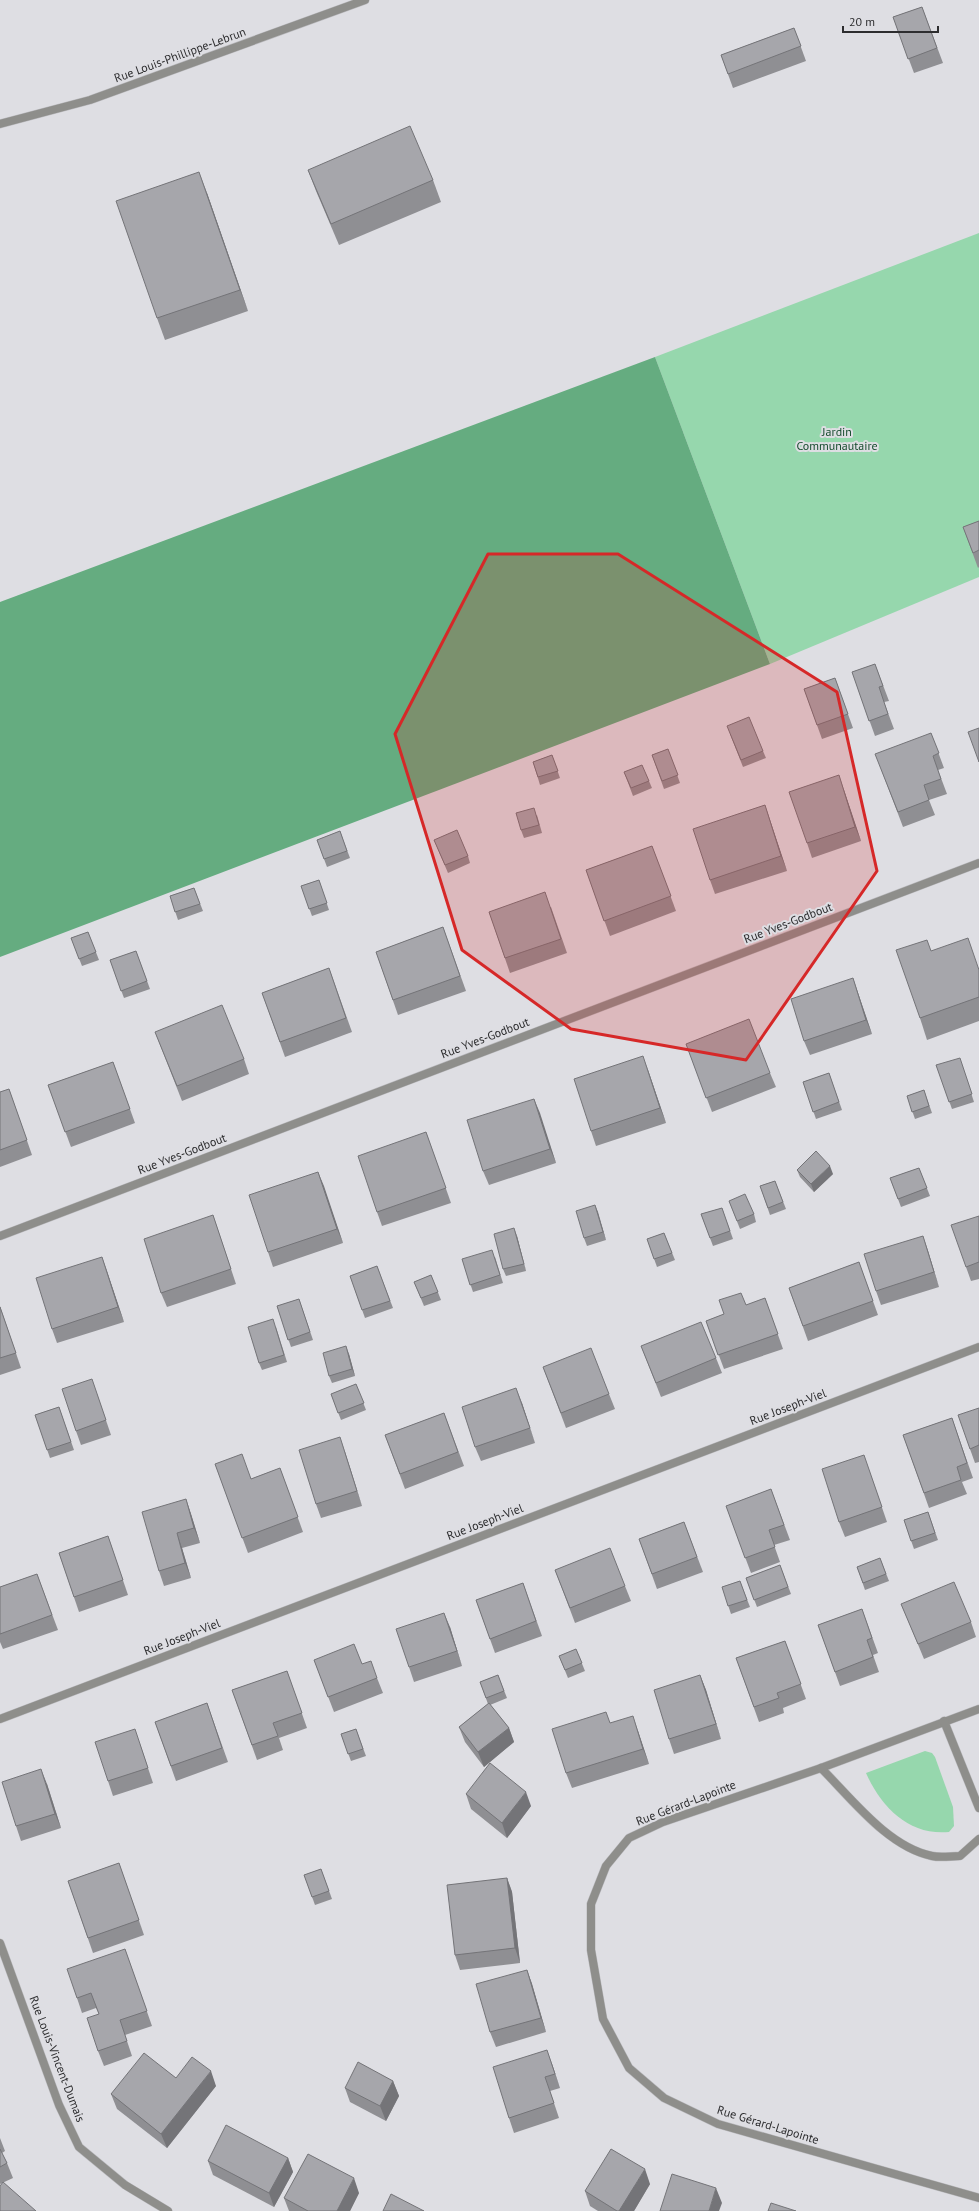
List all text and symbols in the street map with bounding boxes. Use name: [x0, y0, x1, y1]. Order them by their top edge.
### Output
scale bar: [843, 8, 938, 34]
text: 20 m: [849, 14, 875, 29]
street label: Rue Louis-Phillippe-Lebrun: [112, 24, 248, 85]
park label: Jardin Communautaire: [796, 424, 878, 453]
street label: Rue Yves-Godbout: [742, 899, 834, 946]
street label: Rue Yves-Godbout: [439, 1014, 531, 1061]
street label: Rue Yves-Godbout: [136, 1130, 228, 1177]
street label: Rue Joseph-Viel: [748, 1385, 829, 1428]
street label: Rue Joseph-Viel: [445, 1500, 526, 1543]
street label: Rue Joseph-Viel: [142, 1615, 223, 1658]
street label: Rue Gérard-Lapointe: [634, 1777, 738, 1828]
street label: Rue Louis-Vincent-Dumais: [26, 1994, 88, 2124]
street label: Rue Gérard-Lapointe: [715, 2102, 821, 2147]

